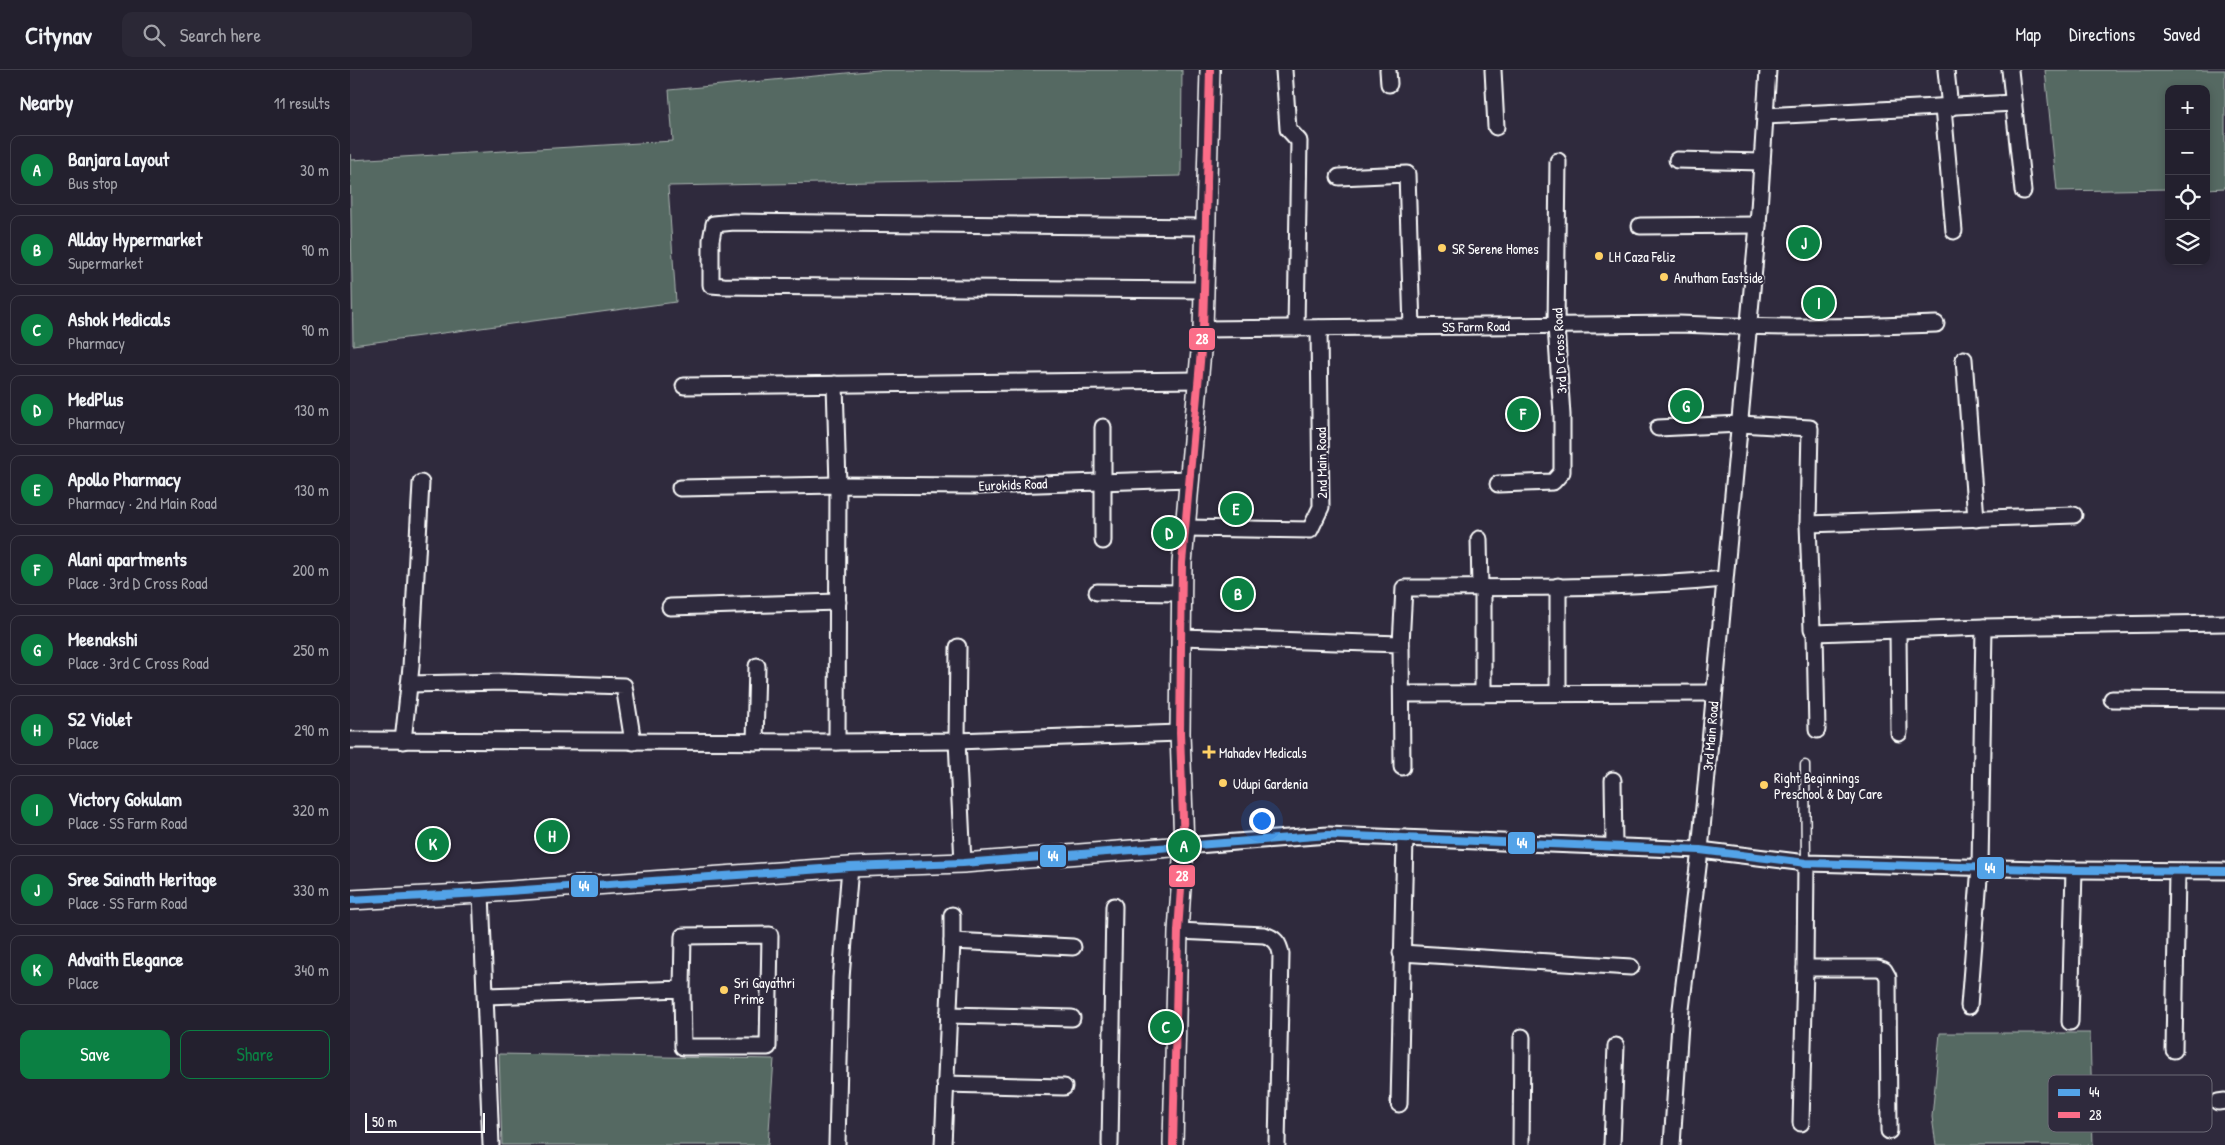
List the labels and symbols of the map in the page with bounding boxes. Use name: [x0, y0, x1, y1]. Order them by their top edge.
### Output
pin: J: [1788, 224, 1820, 262]
place label: SR Serene Homes: [1452, 239, 1539, 258]
marker: SR Serene Homes: [1436, 242, 1448, 254]
place label: LH Caza Feliz: [1609, 247, 1676, 266]
marker: LH Caza Feliz: [1593, 250, 1605, 262]
place label: Anutham Eastside: [1674, 268, 1764, 287]
marker: Anutham Eastside: [1658, 271, 1670, 283]
pin: I: [1803, 284, 1835, 322]
street label: 3rd D Cross Road: [1547, 307, 1571, 394]
street label: SS Farm Road: [1442, 316, 1511, 336]
line badge: 28: [1188, 327, 1216, 351]
text: 28: [1196, 329, 1208, 348]
pin: G: [1670, 387, 1702, 425]
pin: F: [1507, 395, 1539, 433]
street label: 2nd Main Road: [1311, 427, 1331, 499]
street label: Eurokids Road: [978, 473, 1048, 495]
pin: E: [1220, 490, 1252, 528]
pin: D: [1153, 514, 1185, 552]
pin: B: [1222, 575, 1254, 613]
street label: 3rd Main Road: [1697, 700, 1723, 772]
place label: Mahadev Medicals: [1219, 743, 1307, 762]
marker: Mahadev Medicals: [1203, 746, 1215, 758]
place label: Right Beginnings Preschool & Day Care: [1774, 768, 1883, 804]
place label: Udupi Gardenia: [1233, 774, 1308, 794]
marker: Udupi Gardenia: [1217, 777, 1229, 789]
marker: Right Beginnings Preschool & Day Care: [1758, 779, 1770, 791]
your location: [1249, 808, 1275, 834]
pin: H: [536, 817, 568, 855]
pin: K: [417, 825, 449, 863]
pin: A: [1168, 827, 1200, 865]
line badge: 44: [1507, 831, 1536, 855]
text: 44: [1517, 833, 1528, 852]
line badge: 44: [1039, 844, 1067, 868]
text: 44: [1048, 846, 1059, 865]
line badge: 44: [1976, 856, 2005, 880]
text: 44: [1985, 858, 1996, 877]
line badge: 28: [1168, 864, 1196, 888]
text: 28: [1176, 866, 1188, 885]
line badge: 44: [570, 874, 599, 898]
text: 44: [579, 876, 590, 895]
place label: Sri Gayathri Prime: [734, 973, 795, 1008]
marker: Sri Gayathri Prime: [718, 984, 730, 996]
pin: C: [1150, 1008, 1182, 1046]
legend: [2048, 1075, 2212, 1132]
text: 44: [2089, 1082, 2100, 1101]
text: 28: [2089, 1105, 2102, 1124]
scale bar: [365, 1110, 485, 1133]

